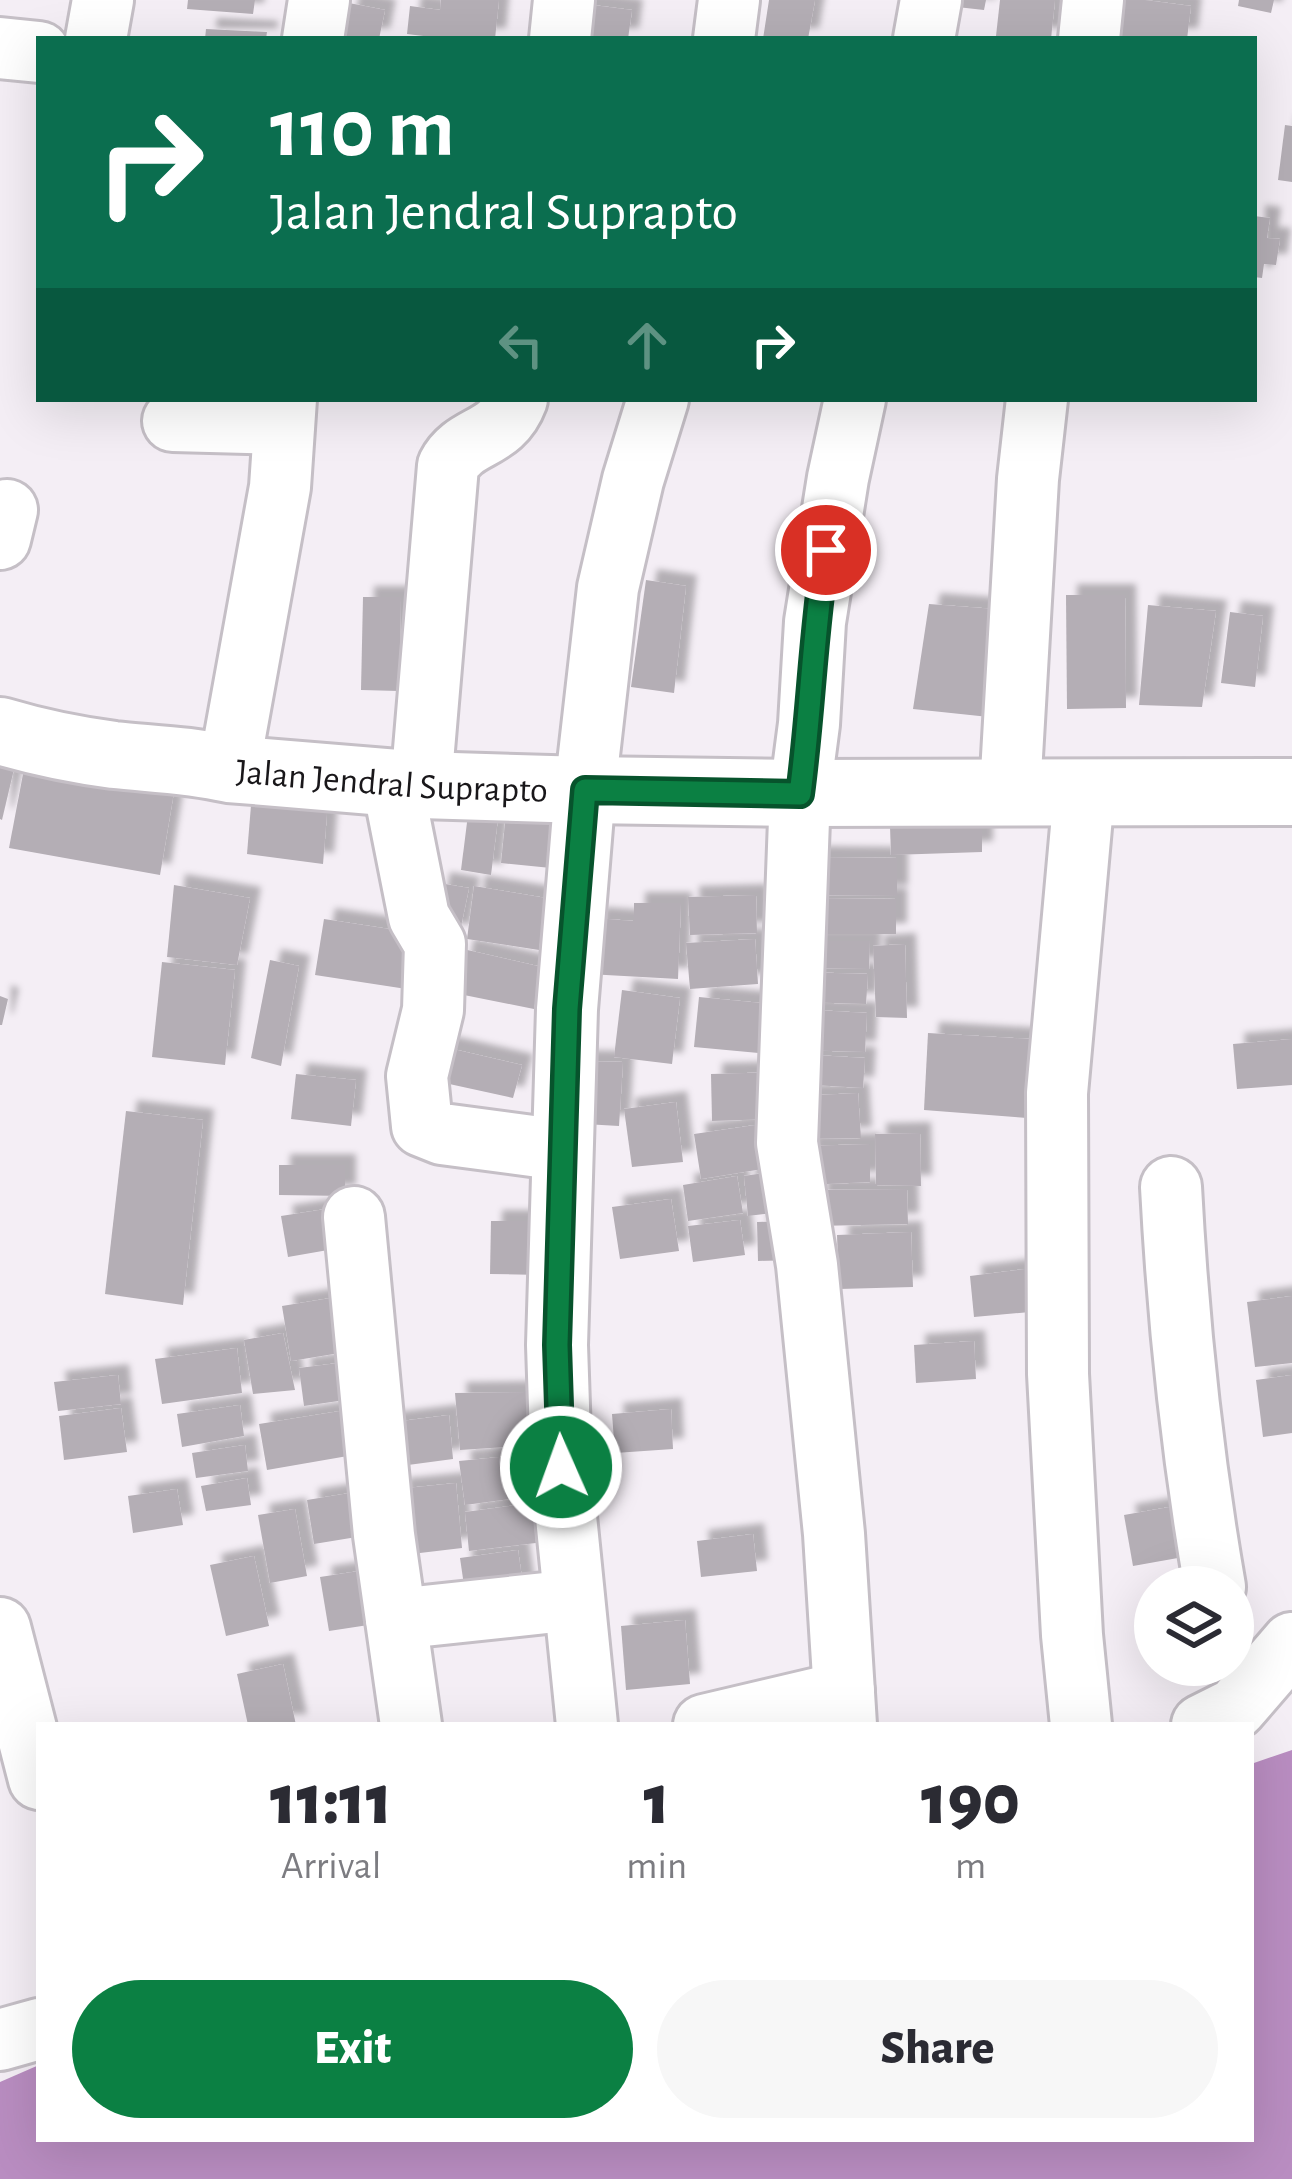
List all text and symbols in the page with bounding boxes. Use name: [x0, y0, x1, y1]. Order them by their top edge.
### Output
icon: right: [72, 84, 228, 240]
text: 110 m: [270, 88, 455, 172]
text: Jalan Jendral Suprapto: [270, 186, 738, 240]
icon: left: [488, 312, 554, 378]
icon: ahead: [614, 312, 680, 378]
icon: right: [740, 312, 806, 378]
pin: [775, 499, 877, 601]
icon: arrive: [793, 517, 859, 583]
street label: Jalan Jendral Suprapto: [235, 754, 548, 809]
position arrow: [498, 1404, 624, 1530]
map controls: [1134, 1566, 1254, 1686]
button: layers: [1134, 1566, 1254, 1686]
text: 11:11: [270, 1765, 392, 1837]
text: 1: [643, 1765, 670, 1837]
text: 190: [921, 1765, 1020, 1837]
text: Arrival: [281, 1847, 381, 1886]
text: min: [626, 1847, 687, 1886]
text: m: [955, 1847, 986, 1886]
button: Exit: [72, 1980, 633, 2118]
button: Share: [657, 1980, 1218, 2118]

